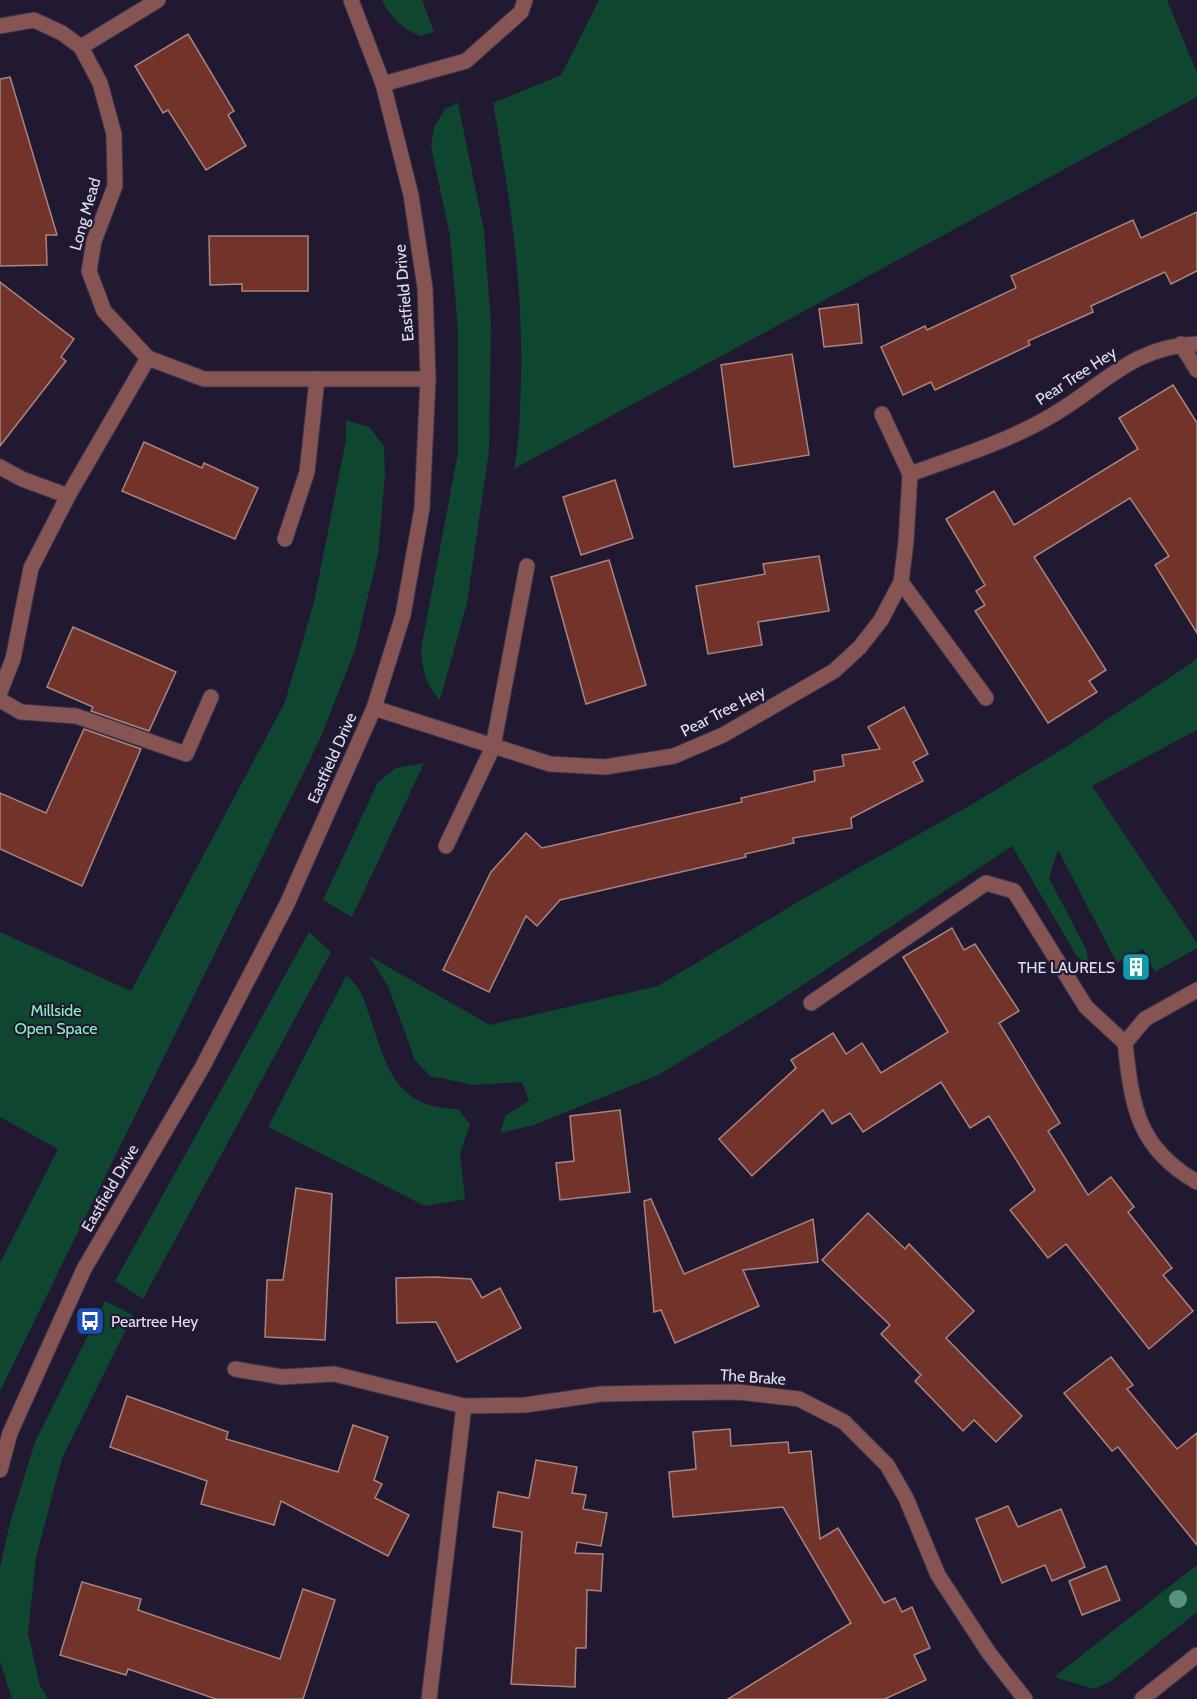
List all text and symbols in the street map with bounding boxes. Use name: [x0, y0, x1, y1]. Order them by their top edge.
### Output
street label: Long Mead: [66, 175, 104, 253]
street label: Eastfield Drive: [390, 244, 418, 342]
street label: Pear Tree Hey: [1032, 343, 1120, 409]
street label: Pear Tree Hey: [677, 681, 769, 741]
street label: Eastfield Drive: [303, 710, 361, 806]
building icon: THE LAURELS: [1120, 951, 1152, 983]
place label: THE LAURELS: [1018, 958, 1115, 977]
park label: Millside Open Space: [14, 1001, 98, 1038]
street label: Eastfield Drive: [77, 1141, 143, 1235]
bus stop icon: Peartree Hey: [74, 1305, 106, 1337]
place label: Peartree Hey: [111, 1312, 198, 1331]
street label: The Brake: [719, 1365, 787, 1389]

